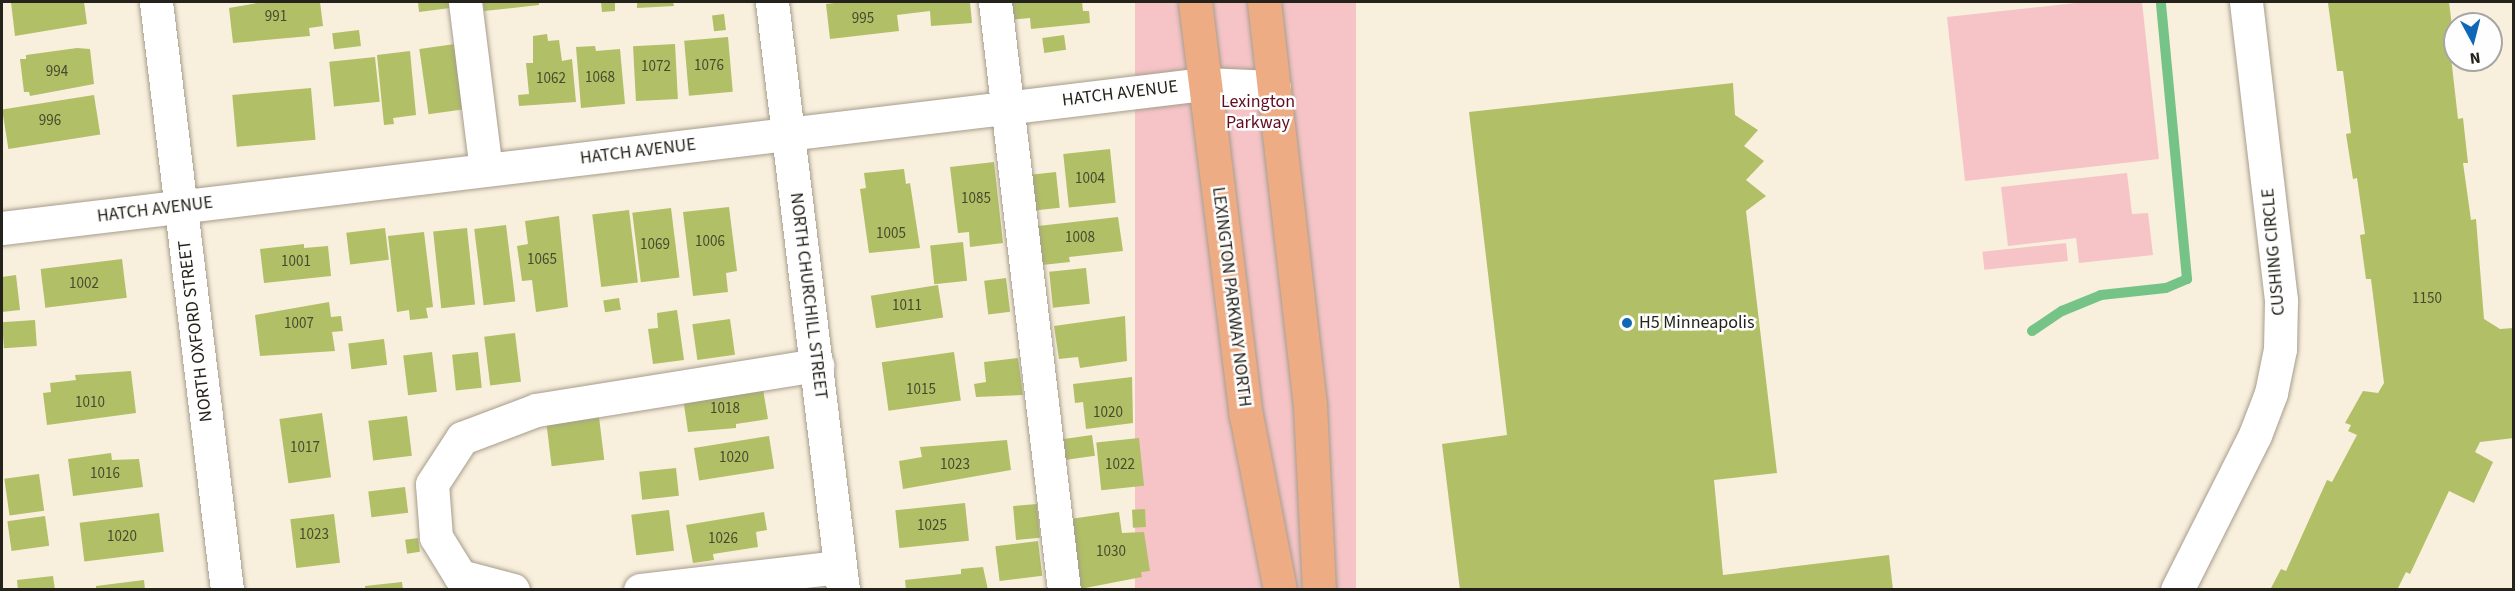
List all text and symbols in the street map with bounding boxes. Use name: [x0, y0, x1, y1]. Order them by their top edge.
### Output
house number: 991: [265, 8, 287, 26]
house number: 995: [852, 10, 874, 28]
north arrow: [2443, 12, 2503, 72]
text: N: [2468, 46, 2482, 69]
house number: 1076: [694, 57, 724, 75]
house number: 1072: [641, 58, 671, 76]
house number: 994: [46, 63, 68, 81]
house number: 1068: [585, 69, 615, 87]
house number: 1062: [536, 70, 566, 88]
street label: HATCH AVENUE: [1061, 76, 1179, 112]
park label: Lexington Parkway: [1221, 92, 1295, 134]
house number: 996: [39, 112, 61, 130]
street label: HATCH AVENUE: [579, 134, 697, 170]
house number: 1004: [1075, 170, 1105, 188]
street label: LEXINGTON PARKWAY NORTH: [1207, 186, 1255, 408]
street label: CUSHING CIRCLE: [2258, 187, 2290, 317]
house number: 1085: [961, 190, 991, 208]
street label: NORTH CHURCHILL STREET: [785, 191, 831, 401]
street label: HATCH AVENUE: [96, 192, 214, 228]
house number: 1005: [876, 225, 906, 243]
house number: 1008: [1065, 229, 1095, 247]
house number: 1006: [695, 233, 725, 251]
house number: 1069: [640, 236, 670, 254]
street label: NORTH OXFORD STREET: [174, 239, 218, 423]
house number: 1065: [527, 251, 557, 269]
house number: 1001: [281, 253, 311, 271]
house number: 1002: [69, 275, 99, 293]
house number: 1150: [2412, 290, 2442, 308]
house number: 1011: [892, 297, 922, 315]
place label: H5 Minneapolis: [1639, 312, 1755, 334]
house number: 1007: [284, 315, 314, 333]
marker: H5 Minneapolis: [1620, 316, 1634, 330]
house number: 1015: [906, 381, 936, 399]
house number: 1010: [75, 394, 105, 412]
house number: 1018: [710, 400, 740, 418]
house number: 1020: [1093, 404, 1123, 422]
house number: 1017: [290, 439, 320, 457]
house number: 1020: [719, 449, 749, 467]
house number: 1023: [940, 456, 970, 474]
house number: 1022: [1105, 456, 1135, 474]
house number: 1016: [90, 465, 120, 483]
house number: 1025: [917, 517, 947, 535]
house number: 1023: [299, 526, 329, 544]
house number: 1020: [107, 528, 137, 546]
house number: 1026: [708, 530, 738, 548]
house number: 1030: [1096, 543, 1126, 561]

